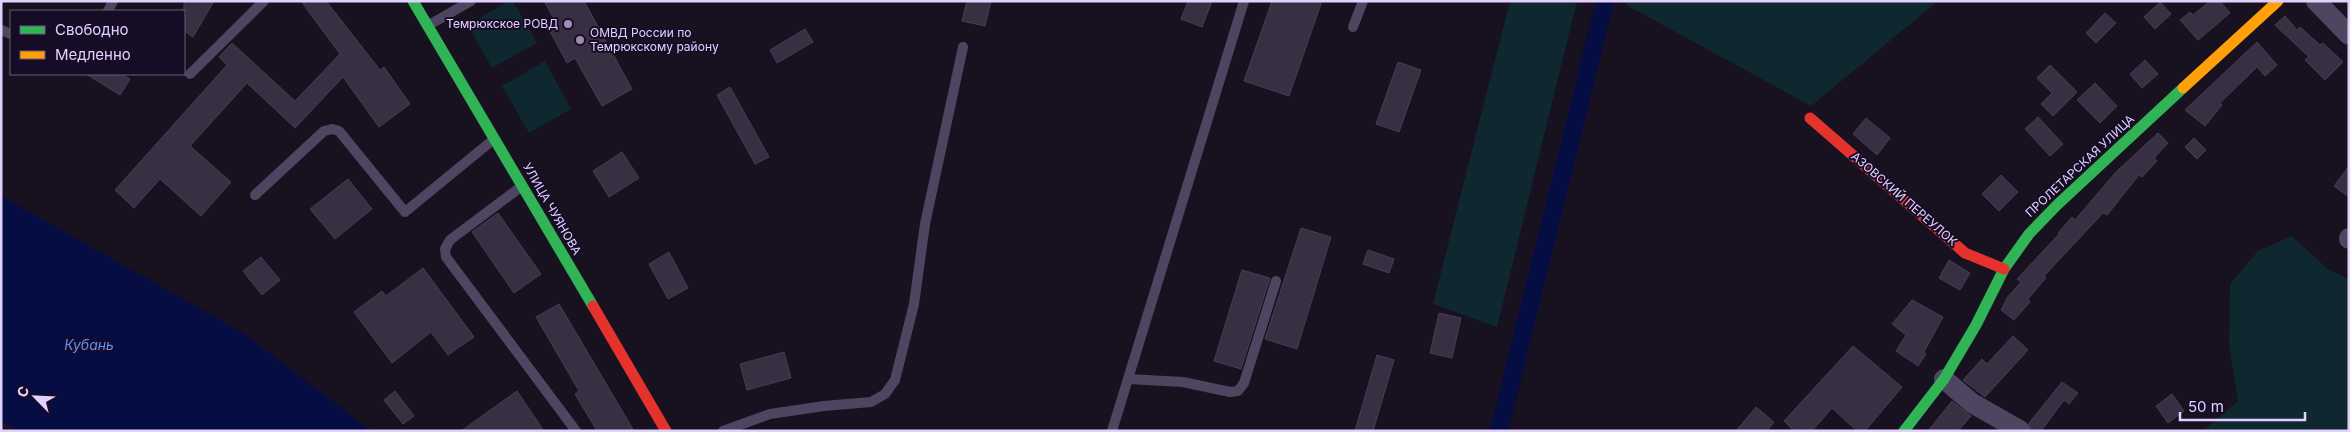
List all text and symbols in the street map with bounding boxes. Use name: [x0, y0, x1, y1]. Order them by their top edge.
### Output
legend: [10, 10, 185, 75]
place label: Темрюкское РОВД: [446, 16, 558, 31]
marker: Темрюкское РОВД: [562, 18, 574, 30]
text: Свободно: [55, 20, 129, 39]
place label: ОМВД России по Темрюкскому району: [590, 25, 719, 54]
marker: ОМВД России по Темрюкскому району: [574, 34, 586, 46]
text: Медленно: [55, 45, 131, 64]
street label: ПРОЛЕТАРСКАЯ УЛИЦА: [2022, 111, 2137, 220]
street label: АЗОВСКИЙ ПЕРЕУЛОК: [1848, 148, 1960, 249]
street label: УЛИЦА ЧУЯНОВА: [520, 160, 585, 257]
water label: Кубань: [64, 336, 114, 353]
north arrow: [10, 372, 60, 422]
text: С: [13, 383, 33, 400]
scale bar: [2180, 390, 2305, 422]
text: 50 m: [2188, 397, 2224, 416]

